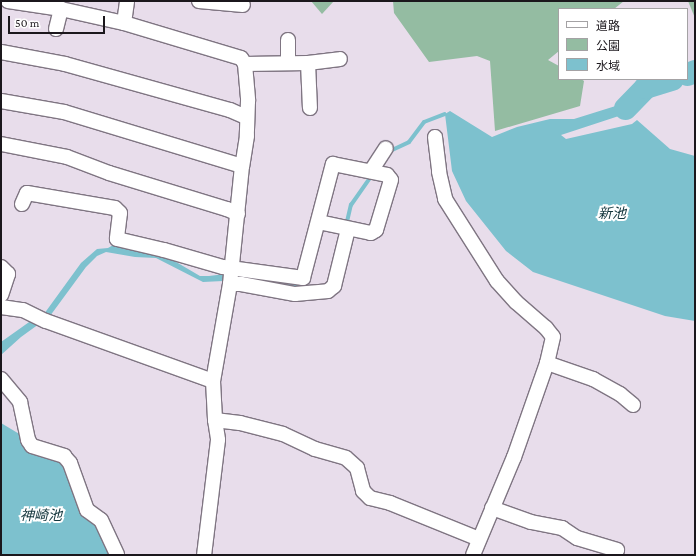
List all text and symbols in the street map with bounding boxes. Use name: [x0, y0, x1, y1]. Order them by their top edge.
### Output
scale bar: [10, 8, 107, 34]
legend: [558, 8, 688, 80]
text: 50 m: [15, 16, 39, 30]
text: 道路: [596, 19, 620, 33]
text: 公園: [596, 39, 620, 53]
text: 水域: [596, 59, 620, 73]
water label: 新池: [598, 205, 626, 221]
water label: 神崎池: [20, 507, 62, 523]

